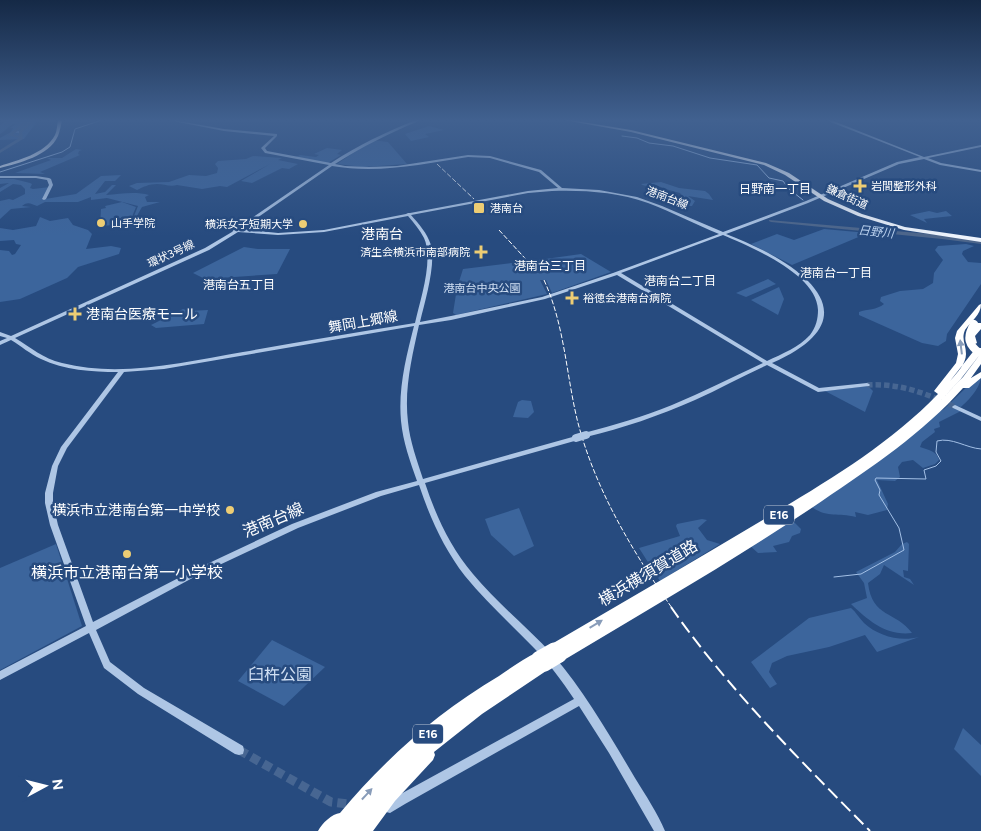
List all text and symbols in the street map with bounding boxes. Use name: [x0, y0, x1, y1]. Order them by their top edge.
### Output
marker: 岩間整形外科: [853, 179, 867, 193]
place label: 岩間整形外科: [871, 180, 937, 193]
district label: 日野南一丁目: [739, 182, 811, 196]
street label: 鎌倉街道: [824, 182, 870, 212]
street label: 港南台線: [644, 184, 690, 212]
marker: 港南台: [472, 201, 486, 215]
place label: 港南台: [490, 202, 523, 215]
marker: 山手学院: [95, 217, 107, 229]
place label: 山手学院: [111, 217, 155, 230]
place label: 横浜女子短期大学: [205, 218, 293, 231]
marker: 横浜女子短期大学: [297, 218, 309, 230]
water label: 日野川: [857, 223, 897, 241]
district label: 港南台: [361, 226, 403, 243]
street label: 環状3号線: [146, 238, 196, 270]
marker: 済生会横浜市南部病院: [474, 245, 488, 259]
place label: 済生会横浜市南部病院: [360, 246, 470, 259]
district label: 港南台三丁目: [514, 259, 586, 273]
district label: 港南台一丁目: [800, 266, 872, 280]
district label: 港南台二丁目: [644, 274, 716, 288]
district label: 港南台五丁目: [203, 278, 275, 292]
park label: 港南台中央公園: [444, 282, 521, 295]
marker: 裕徳会港南台病院: [565, 291, 579, 305]
place label: 裕徳会港南台病院: [583, 292, 671, 305]
place label: 港南台医療モール: [86, 306, 198, 323]
marker: 港南台医療モール: [68, 307, 82, 321]
street label: 舞岡上郷線: [327, 308, 399, 336]
one-way arrow: [957, 339, 965, 355]
street label: 港南台線: [240, 499, 306, 541]
place label: 横浜市立港南台第一中学校: [52, 502, 220, 519]
marker: 横浜市立港南台第一中学校: [224, 504, 236, 516]
road number: E16: [764, 506, 794, 524]
street label: 横浜横須賀道路: [595, 536, 701, 610]
marker: 横浜市立港南台第一小学校: [121, 548, 133, 560]
place label: 横浜市立港南台第一小学校: [31, 563, 223, 582]
one-way arrow: [590, 619, 603, 628]
park label: 臼杵公園: [248, 665, 312, 684]
road number: E16: [413, 724, 443, 744]
north arrow: [20, 761, 70, 811]
text: N: [48, 778, 67, 791]
one-way arrow: [361, 788, 373, 800]

